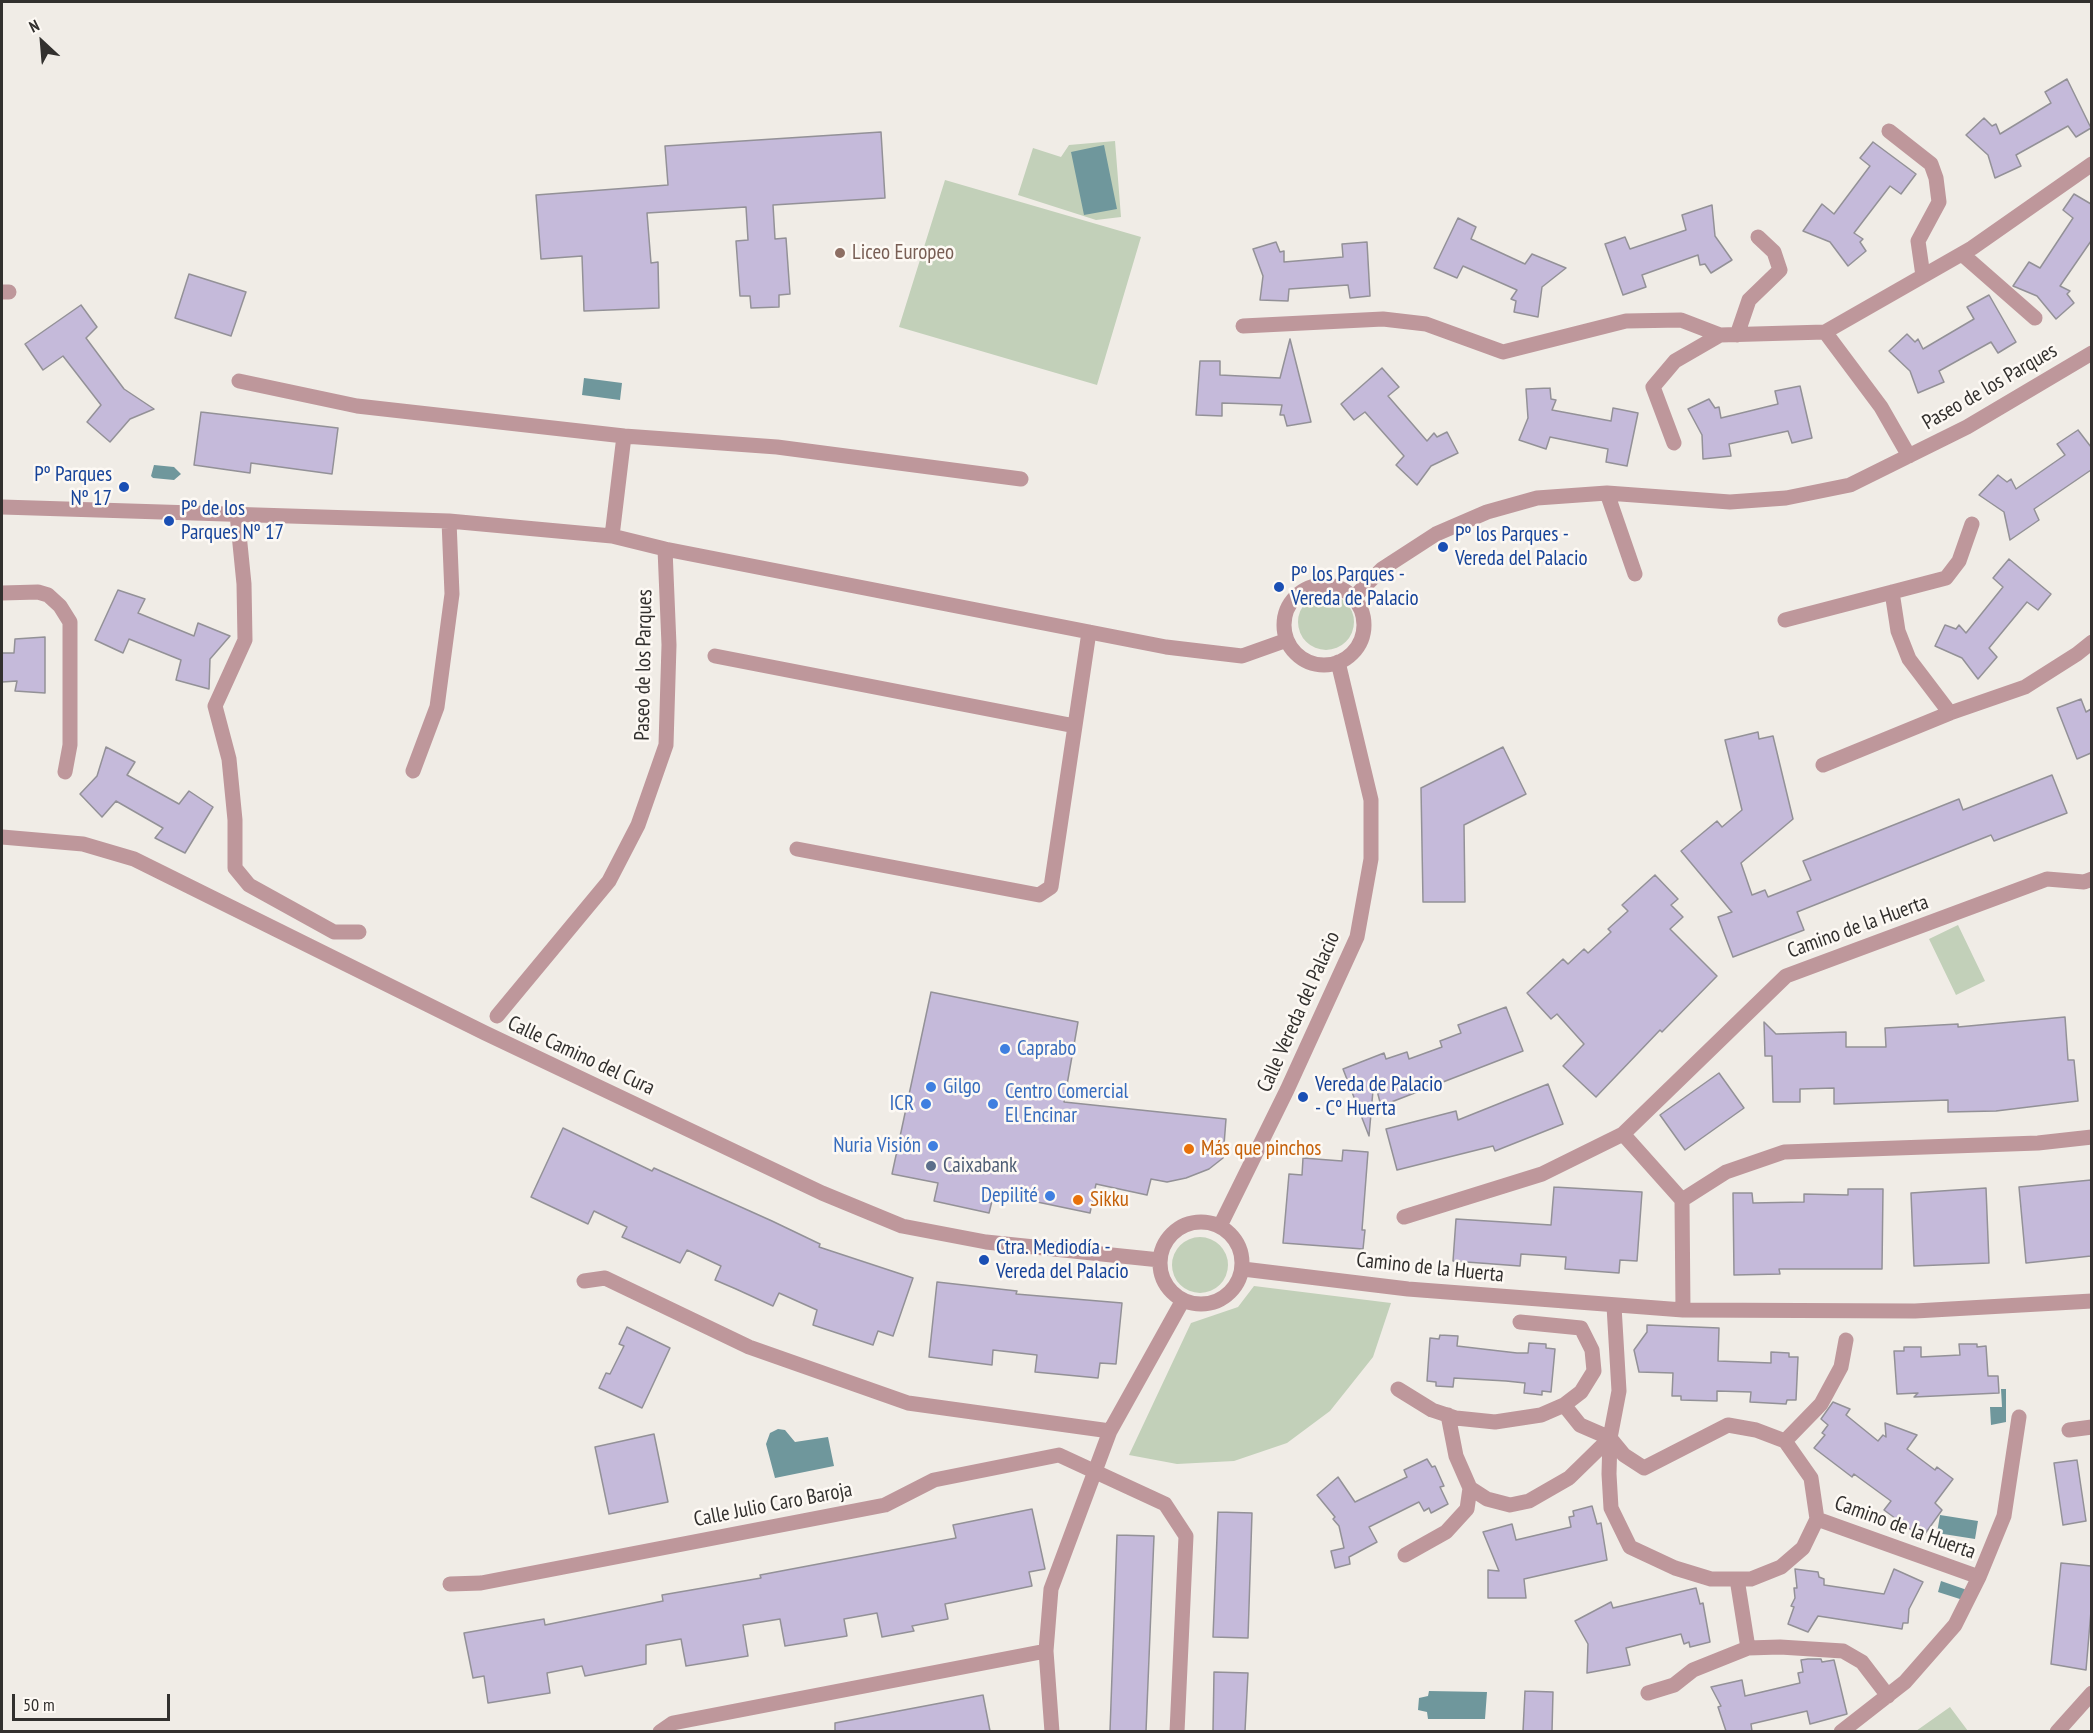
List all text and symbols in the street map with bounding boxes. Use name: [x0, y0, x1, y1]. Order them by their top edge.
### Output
north arrow: [12, 12, 72, 72]
text: N: [26, 15, 42, 37]
place label: Liceo Europeo: [852, 240, 954, 266]
marker: Liceo Europeo: [833, 246, 847, 260]
street label: Paseo de los Parques: [1918, 338, 2062, 436]
place label: Pº Parques Nº 17: [34, 462, 112, 512]
marker: Pº Parques Nº 17: [117, 480, 131, 494]
place label: Pº de los Parques Nº 17: [181, 496, 284, 546]
marker: Pº de los Parques Nº 17: [162, 514, 176, 528]
place label: Pº los Parques - Vereda del Palacio: [1455, 522, 1588, 572]
marker: Pº los Parques - Vereda del Palacio: [1436, 540, 1450, 554]
place label: Pº los Parques - Vereda de Palacio: [1291, 562, 1419, 612]
marker: Pº los Parques - Vereda de Palacio: [1272, 580, 1286, 594]
street label: Paseo de los Parques: [630, 589, 658, 741]
street label: Camino de la Huerta: [1784, 890, 1932, 964]
street label: Calle Vereda del Palacio: [1252, 928, 1346, 1096]
street label: Calle Camino del Cura: [504, 1011, 658, 1101]
place label: Caprabo: [1017, 1036, 1076, 1062]
marker: Caprabo: [998, 1042, 1012, 1056]
place label: Vereda de Palacio - Cº Huerta: [1315, 1072, 1443, 1122]
place label: Gilgo: [943, 1074, 981, 1100]
place label: Centro Comercial El Encinar: [1005, 1079, 1129, 1129]
marker: Gilgo: [924, 1080, 938, 1094]
marker: Vereda de Palacio - Cº Huerta: [1296, 1090, 1310, 1104]
place label: ICR: [889, 1091, 914, 1117]
marker: ICR: [919, 1097, 933, 1111]
marker: Centro Comercial El Encinar: [986, 1097, 1000, 1111]
place label: Nuria Visión: [833, 1133, 921, 1159]
place label: Más que pinchos: [1201, 1136, 1321, 1162]
marker: Nuria Visión: [926, 1139, 940, 1153]
marker: Más que pinchos: [1182, 1142, 1196, 1156]
place label: Caixabank: [943, 1153, 1017, 1179]
marker: Caixabank: [924, 1159, 938, 1173]
place label: Depilité: [981, 1183, 1038, 1209]
place label: Sikku: [1090, 1187, 1129, 1213]
marker: Depilité: [1043, 1189, 1057, 1203]
marker: Sikku: [1071, 1193, 1085, 1207]
place label: Ctra. Mediodía - Vereda del Palacio: [996, 1235, 1129, 1285]
street label: Camino de la Huerta: [1355, 1248, 1505, 1288]
marker: Ctra. Mediodía - Vereda del Palacio: [977, 1253, 991, 1267]
street label: Calle Julio Caro Baroja: [692, 1477, 854, 1533]
street label: Camino de la Huerta: [1831, 1491, 1979, 1565]
scale bar: [15, 1682, 172, 1720]
text: 50 m: [23, 1693, 55, 1716]

